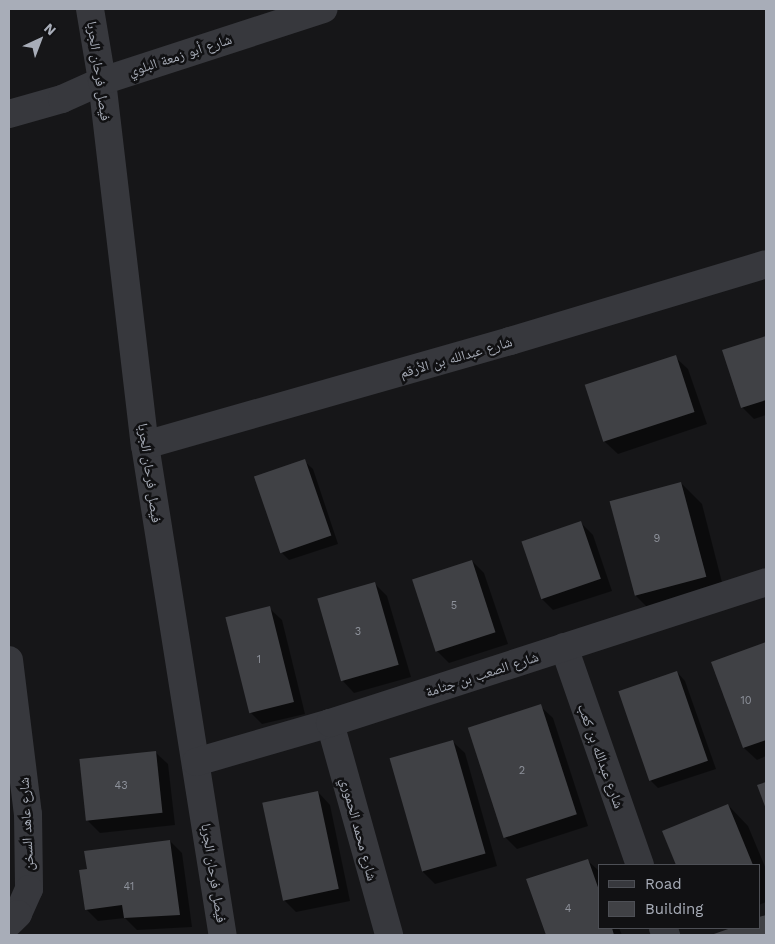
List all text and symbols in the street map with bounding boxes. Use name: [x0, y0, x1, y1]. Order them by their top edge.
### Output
north arrow: [15, 15, 65, 65]
text: N: [41, 20, 59, 38]
street label: فيصل فرحان الجربا: [84, 20, 114, 122]
street label: شارع أبو زمعة البلوي: [126, 30, 234, 80]
street label: شارع عبدالله بن الأرقم: [398, 333, 514, 381]
street label: فيصل فرحان الجربا: [135, 422, 165, 524]
house number: 9: [654, 532, 660, 546]
house number: 5: [451, 599, 457, 613]
house number: 3: [355, 625, 361, 639]
street label: شارع الصعب بن جثامة: [423, 648, 541, 700]
house number: 1: [257, 653, 261, 667]
house number: 10: [740, 694, 752, 708]
street label: شارع عبدالله بن كعب: [574, 702, 628, 810]
house number: 2: [519, 764, 525, 778]
street label: شارع محمد الحموري: [337, 775, 381, 883]
street label: شارع عاهد السخن: [15, 777, 37, 871]
house number: 43: [114, 779, 128, 793]
street label: فيصل فرحان الجربا: [198, 822, 230, 924]
legend: [598, 864, 760, 929]
text: Road: [645, 875, 682, 893]
house number: 41: [124, 880, 134, 894]
text: Building: [645, 900, 703, 918]
house number: 4: [565, 902, 571, 916]

